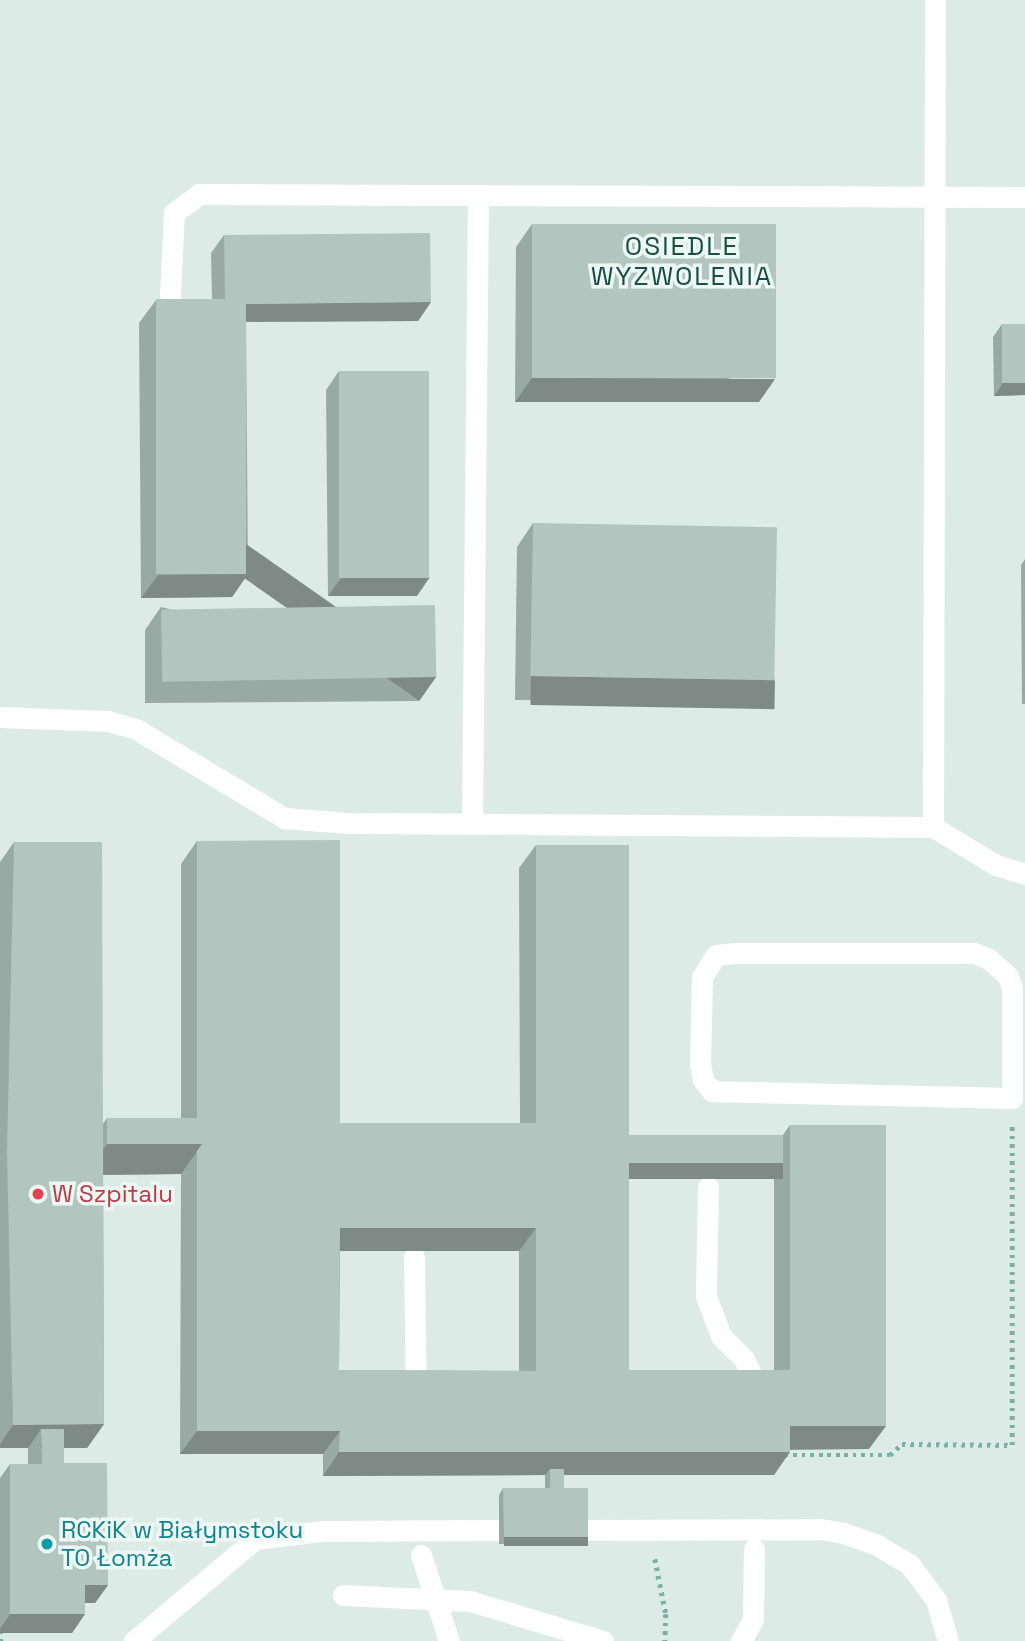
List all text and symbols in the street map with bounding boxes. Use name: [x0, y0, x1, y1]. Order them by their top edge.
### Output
district label: OSIEDLE WYZWOLENIA: [592, 231, 772, 292]
place label: W Szpitalu: [52, 1180, 173, 1208]
marker: W Szpitalu: [30, 1186, 46, 1202]
place label: RCKiK w Białymstoku TO Łomża: [61, 1516, 303, 1572]
marker: RCKiK w Białymstoku TO Łomża: [39, 1536, 55, 1552]

